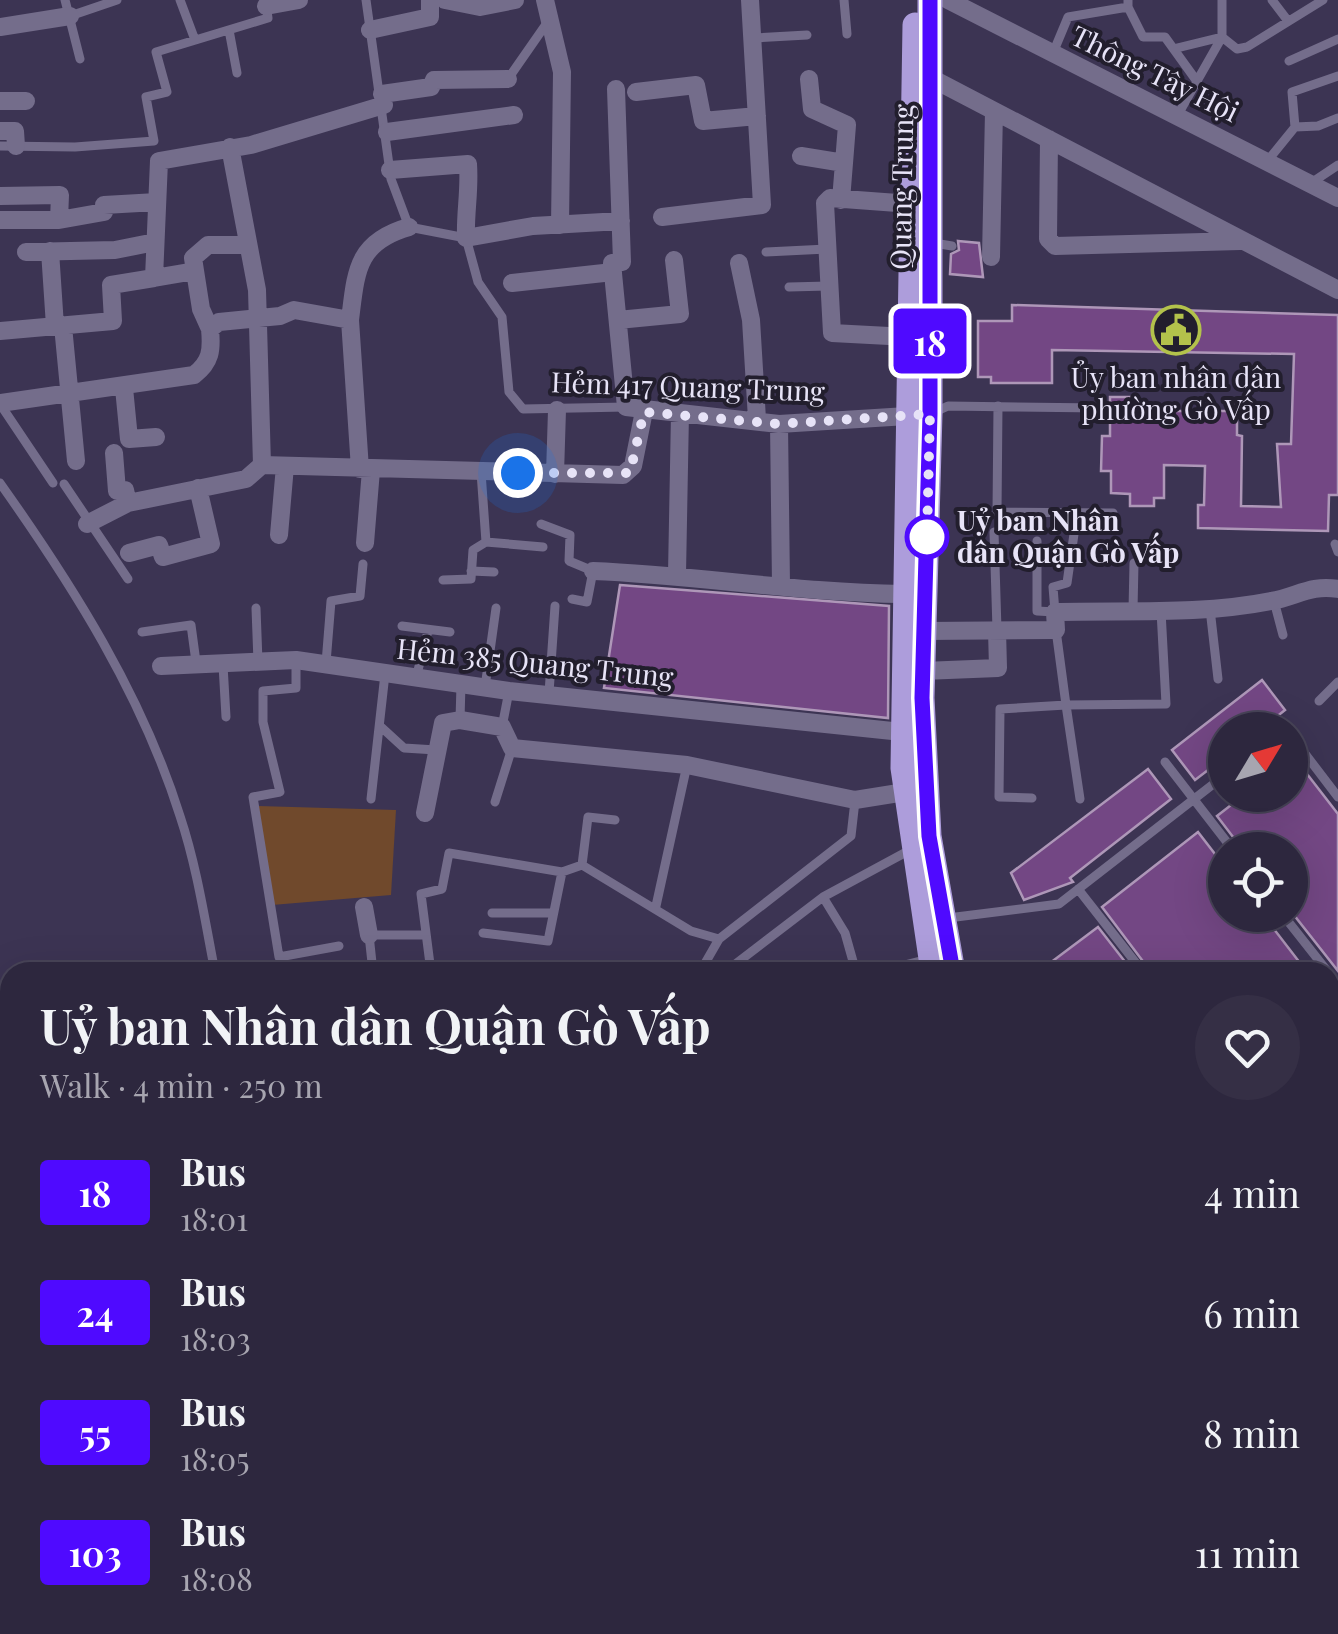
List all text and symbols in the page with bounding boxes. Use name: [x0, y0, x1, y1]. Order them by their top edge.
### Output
street label: Thông Tây Hội: [1066, 16, 1246, 129]
street label: Quang Trung: [881, 104, 920, 270]
public building icon: Ủy ban nhân dân phường Gò Vấp: [1150, 304, 1202, 356]
line badge: 18: [885, 308, 975, 374]
text: 18: [913, 318, 947, 365]
place label: Ủy ban nhân dân phường Gò Vấp: [1071, 358, 1281, 427]
street label: Hẻm 417 Quang Trung: [550, 362, 826, 409]
your location: [493, 448, 543, 498]
place label: Uỷ ban Nhân dân Quận Gò Vấp: [957, 501, 1179, 570]
marker: Uỷ ban Nhân dân Quận Gò Vấp: [906, 516, 948, 558]
street label: Hẻm 385 Quang Trung: [395, 629, 675, 694]
north arrow: [1208, 712, 1308, 812]
map controls: [1208, 712, 1308, 932]
button: locate: [1208, 832, 1308, 932]
text: Uỷ ban Nhân dân Quận Gò Vấp: [40, 993, 711, 1057]
button: heart: [1195, 995, 1300, 1100]
text: Walk · 4 min · 250 m: [40, 1063, 323, 1106]
text: Bus: [180, 1145, 246, 1196]
text: 4 min: [1204, 1167, 1300, 1218]
text: 18: [78, 1169, 112, 1216]
text: 18:01: [180, 1196, 248, 1239]
text: Bus: [180, 1265, 246, 1316]
text: 6 min: [1203, 1287, 1300, 1338]
text: 24: [77, 1289, 113, 1336]
text: 18:03: [180, 1316, 251, 1359]
text: Bus: [180, 1385, 246, 1436]
text: 8 min: [1203, 1407, 1300, 1458]
text: 55: [79, 1409, 111, 1456]
text: 18:05: [180, 1436, 249, 1479]
text: Bus: [180, 1505, 246, 1556]
text: 11 min: [1195, 1527, 1300, 1578]
text: 103: [68, 1529, 122, 1576]
text: 18:08: [180, 1556, 253, 1599]

